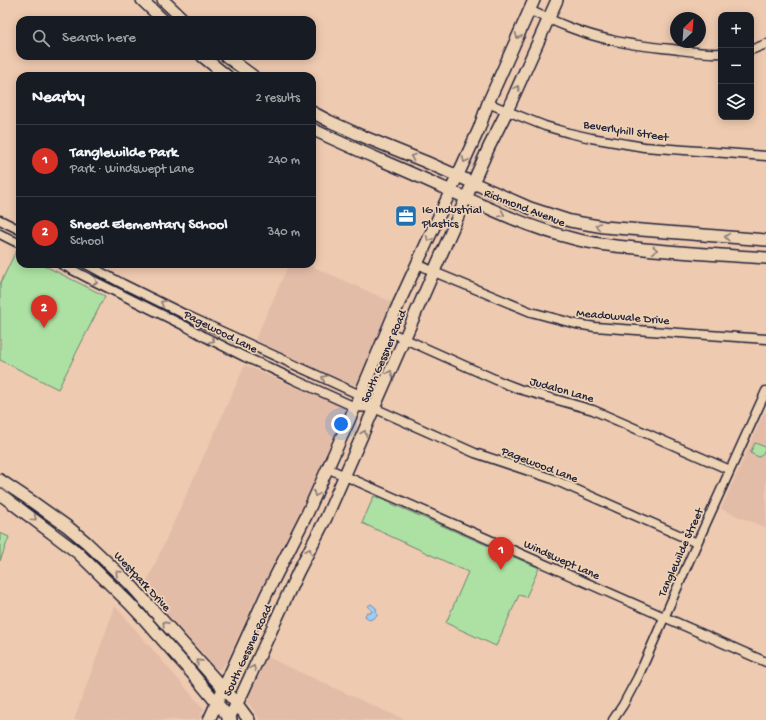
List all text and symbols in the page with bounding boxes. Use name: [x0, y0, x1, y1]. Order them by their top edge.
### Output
north arrow: [670, 12, 706, 48]
map controls: [718, 12, 754, 120]
button: +: [718, 12, 754, 48]
search box: [16, 16, 316, 60]
icon: search: [30, 27, 52, 49]
text: Search here: [62, 29, 136, 47]
one-way arrow: [515, 31, 523, 39]
button: −: [718, 48, 754, 84]
one-way arrow: [512, 84, 520, 92]
button: layers: [718, 84, 754, 120]
text: Nearby: [32, 88, 85, 108]
text: 2 results: [255, 91, 300, 106]
street label: Beverlyhill Street: [581, 118, 670, 146]
text: Tanglewilde Park: [70, 144, 178, 162]
text: 1: [42, 153, 48, 168]
text: 240 m: [268, 153, 300, 168]
one-way arrow: [410, 153, 417, 161]
one-way arrow: [462, 155, 470, 163]
text: Park · Windswept Lane: [70, 162, 194, 177]
street label: Richmond Avenue: [482, 187, 568, 231]
office icon: IG Industrial Plastics: [393, 203, 419, 229]
place label: IG Industrial Plastics: [421, 204, 482, 232]
one-way arrow: [497, 209, 505, 217]
text: Sneed Elementary School: [70, 216, 228, 234]
one-way arrow: [595, 222, 601, 231]
text: 2: [42, 225, 48, 240]
text: 340 m: [267, 225, 300, 240]
one-way arrow: [724, 233, 730, 242]
text: School: [70, 234, 104, 249]
one-way arrow: [426, 235, 434, 243]
one-way arrow: [652, 246, 658, 255]
one-way arrow: [91, 277, 99, 285]
pin: 2: [31, 295, 57, 328]
one-way arrow: [159, 300, 167, 308]
street label: South Gessner Road: [359, 307, 411, 405]
street label: Meadowvale Drive: [576, 307, 671, 329]
street label: Pagewood Lane: [180, 308, 260, 358]
one-way arrow: [207, 335, 215, 343]
one-way arrow: [385, 369, 393, 376]
one-way arrow: [321, 375, 328, 383]
street label: Judalon Lane: [528, 375, 596, 407]
your location: [331, 414, 351, 434]
one-way arrow: [359, 430, 367, 437]
street label: Pagewood Lane: [498, 444, 580, 487]
one-way arrow: [313, 489, 321, 497]
street label: Tanglewilde Street: [656, 505, 708, 600]
one-way arrow: [29, 514, 36, 521]
pin: 1: [488, 537, 514, 570]
street label: Windswept Lane: [521, 538, 602, 584]
one-way arrow: [304, 548, 312, 555]
street label: Westpark Drive: [110, 549, 173, 616]
one-way arrow: [115, 570, 123, 577]
street label: South Gessner Road: [221, 602, 277, 699]
one-way arrow: [162, 621, 169, 628]
one-way arrow: [197, 660, 204, 667]
one-way arrow: [248, 665, 256, 673]

